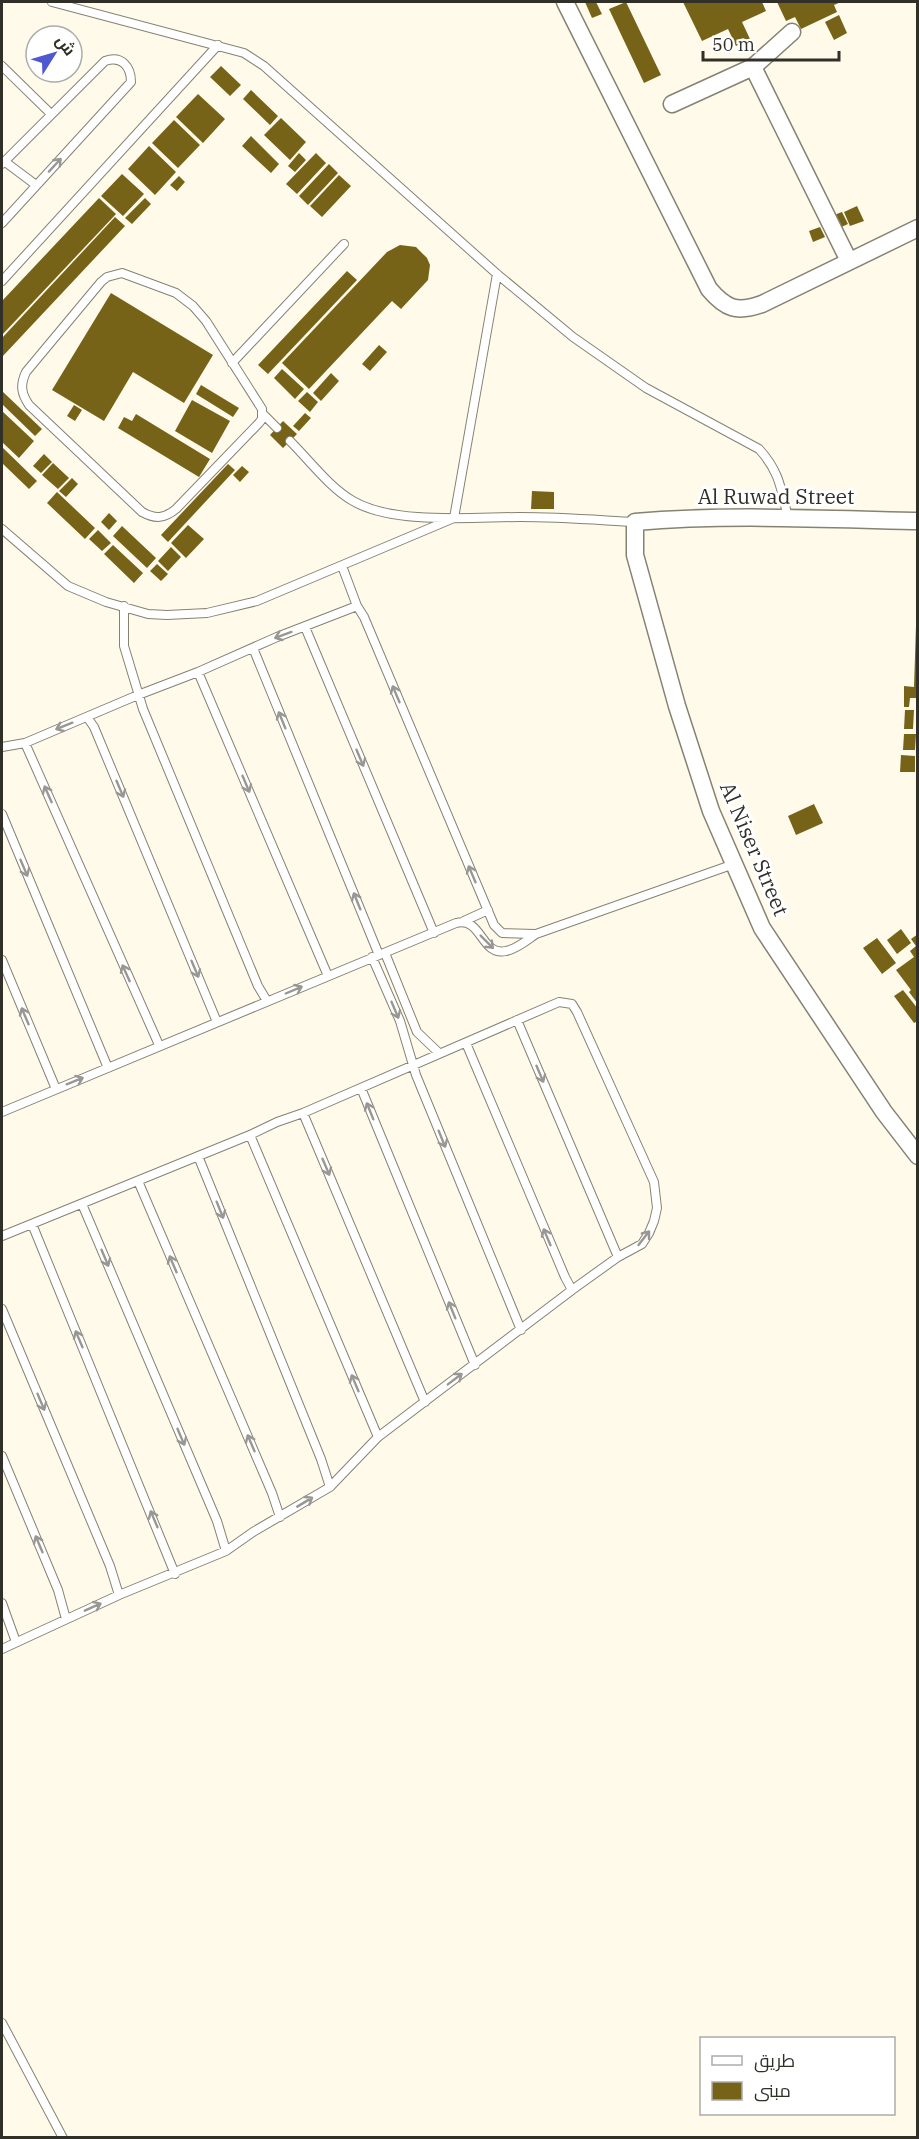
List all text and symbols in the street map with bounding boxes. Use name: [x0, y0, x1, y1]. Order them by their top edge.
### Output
north arrow: [24, 24, 84, 84]
scale bar: [703, 24, 840, 62]
text: ش: [52, 31, 80, 59]
text: 50 m: [712, 33, 755, 56]
one-way arrow: [48, 158, 62, 173]
street label: Al Ruwad Street: [698, 482, 854, 510]
one-way arrow: [274, 630, 293, 641]
one-way arrow: [390, 685, 401, 703]
one-way arrow: [276, 712, 287, 730]
one-way arrow: [55, 721, 74, 732]
one-way arrow: [355, 749, 367, 767]
one-way arrow: [241, 774, 252, 793]
street label: Al Niser Street: [714, 777, 796, 920]
one-way arrow: [115, 779, 126, 798]
one-way arrow: [42, 786, 53, 804]
one-way arrow: [19, 859, 30, 877]
one-way arrow: [466, 865, 477, 883]
one-way arrow: [351, 892, 362, 910]
one-way arrow: [479, 934, 494, 949]
one-way arrow: [190, 959, 201, 977]
one-way arrow: [120, 964, 132, 982]
one-way arrow: [284, 984, 302, 995]
one-way arrow: [390, 1001, 401, 1019]
one-way arrow: [19, 1007, 30, 1025]
one-way arrow: [535, 1064, 546, 1083]
one-way arrow: [65, 1075, 84, 1086]
one-way arrow: [364, 1102, 375, 1120]
one-way arrow: [437, 1129, 448, 1148]
one-way arrow: [321, 1158, 332, 1176]
one-way arrow: [215, 1200, 226, 1219]
one-way arrow: [541, 1228, 552, 1247]
one-way arrow: [638, 1230, 651, 1246]
one-way arrow: [100, 1248, 111, 1266]
one-way arrow: [167, 1256, 179, 1274]
one-way arrow: [446, 1302, 457, 1320]
one-way arrow: [73, 1330, 84, 1349]
one-way arrow: [447, 1373, 463, 1386]
one-way arrow: [349, 1375, 360, 1393]
one-way arrow: [36, 1392, 47, 1410]
one-way arrow: [176, 1427, 187, 1446]
one-way arrow: [244, 1435, 256, 1453]
one-way arrow: [296, 1496, 313, 1508]
one-way arrow: [148, 1510, 159, 1529]
one-way arrow: [33, 1535, 44, 1554]
one-way arrow: [83, 1601, 101, 1612]
legend: [700, 2037, 895, 2115]
text: طريق: [754, 2049, 795, 2073]
text: مبنى: [754, 2079, 791, 2102]

